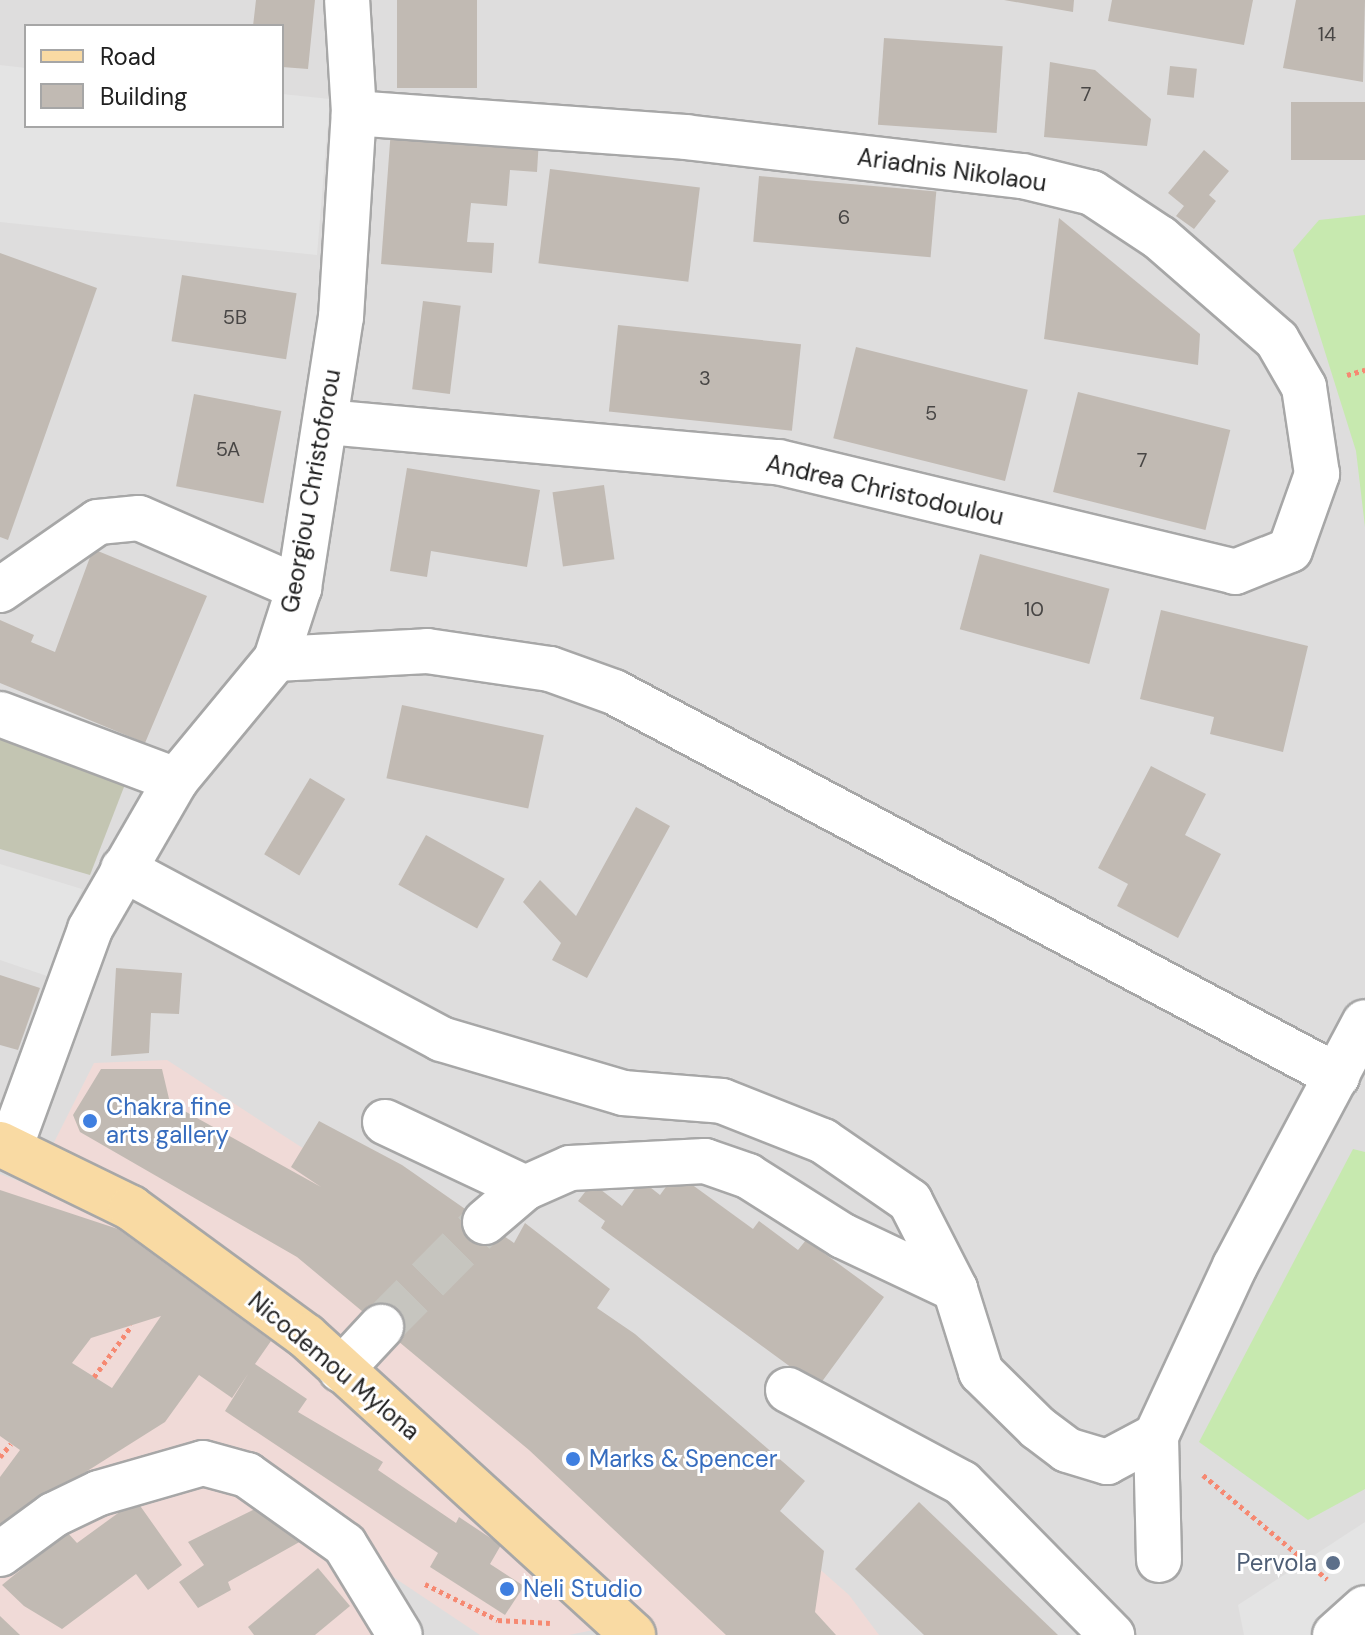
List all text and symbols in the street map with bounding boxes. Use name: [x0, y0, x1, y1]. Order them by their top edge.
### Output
house number: 14: [1318, 22, 1336, 46]
legend: [24, 24, 284, 128]
text: Road: [100, 41, 156, 72]
text: Building: [100, 81, 187, 112]
house number: 7: [1081, 82, 1091, 106]
street label: Ariadnis Nikolaou: [856, 142, 1048, 198]
house number: 6: [838, 205, 850, 229]
house number: 5B: [223, 305, 247, 329]
house number: 3: [699, 366, 711, 390]
street label: Georgiou Christoforou: [275, 367, 347, 615]
house number: 5: [925, 401, 937, 425]
house number: 5A: [216, 437, 240, 461]
house number: 7: [1137, 448, 1147, 472]
street label: Andrea Christodoulou: [763, 449, 1007, 531]
house number: 10: [1024, 597, 1044, 621]
place label: Chakra fine arts gallery: [106, 1093, 231, 1149]
marker: Chakra fine arts gallery: [81, 1112, 99, 1130]
street label: Nicodemou Mylona: [243, 1286, 425, 1446]
place label: Marks & Spencer: [589, 1445, 778, 1473]
marker: Marks & Spencer: [564, 1450, 582, 1468]
place label: Pervola: [1237, 1549, 1317, 1577]
marker: Pervola: [1324, 1554, 1342, 1572]
place label: Neli Studio: [523, 1575, 643, 1603]
marker: Neli Studio: [498, 1580, 516, 1598]

